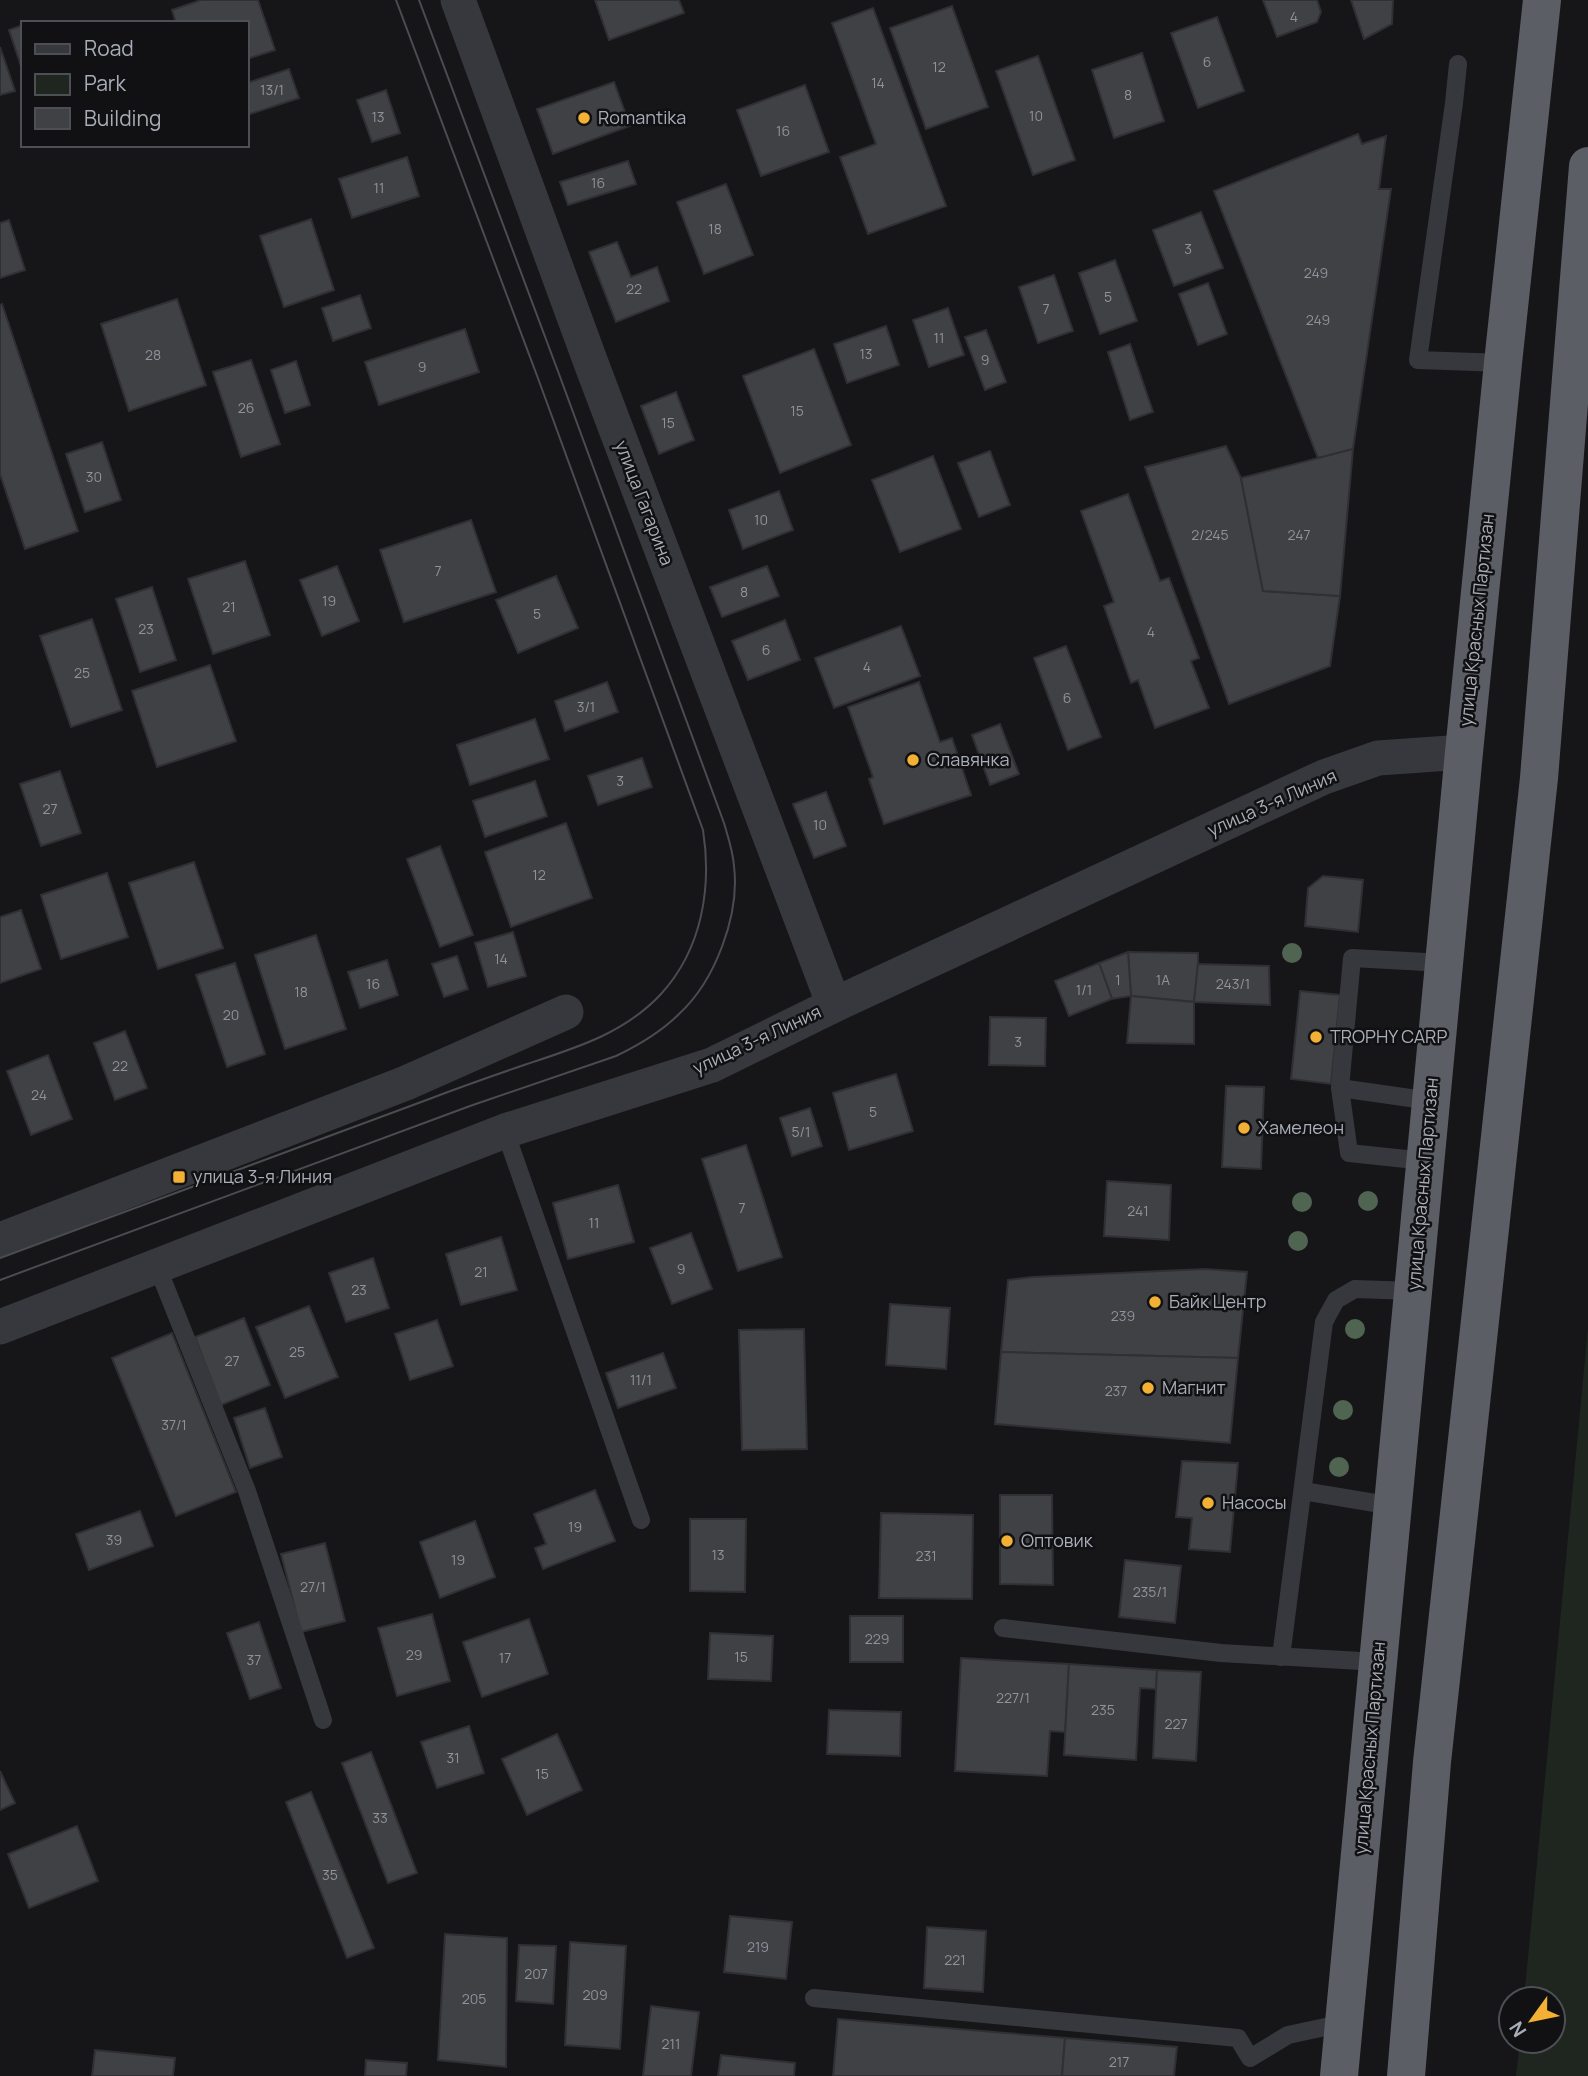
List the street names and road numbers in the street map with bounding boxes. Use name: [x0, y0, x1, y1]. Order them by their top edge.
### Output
street label: улица Гагарина: [610, 437, 680, 569]
street label: улица Красных Партизан: [1453, 512, 1499, 727]
street label: улица 3-я Линия: [1203, 763, 1340, 841]
street label: улица 3-я Линия: [688, 999, 825, 1079]
street label: улица Красных Партизан: [1401, 1076, 1443, 1291]
street label: улица Красных Партизан: [1348, 1640, 1390, 1855]

